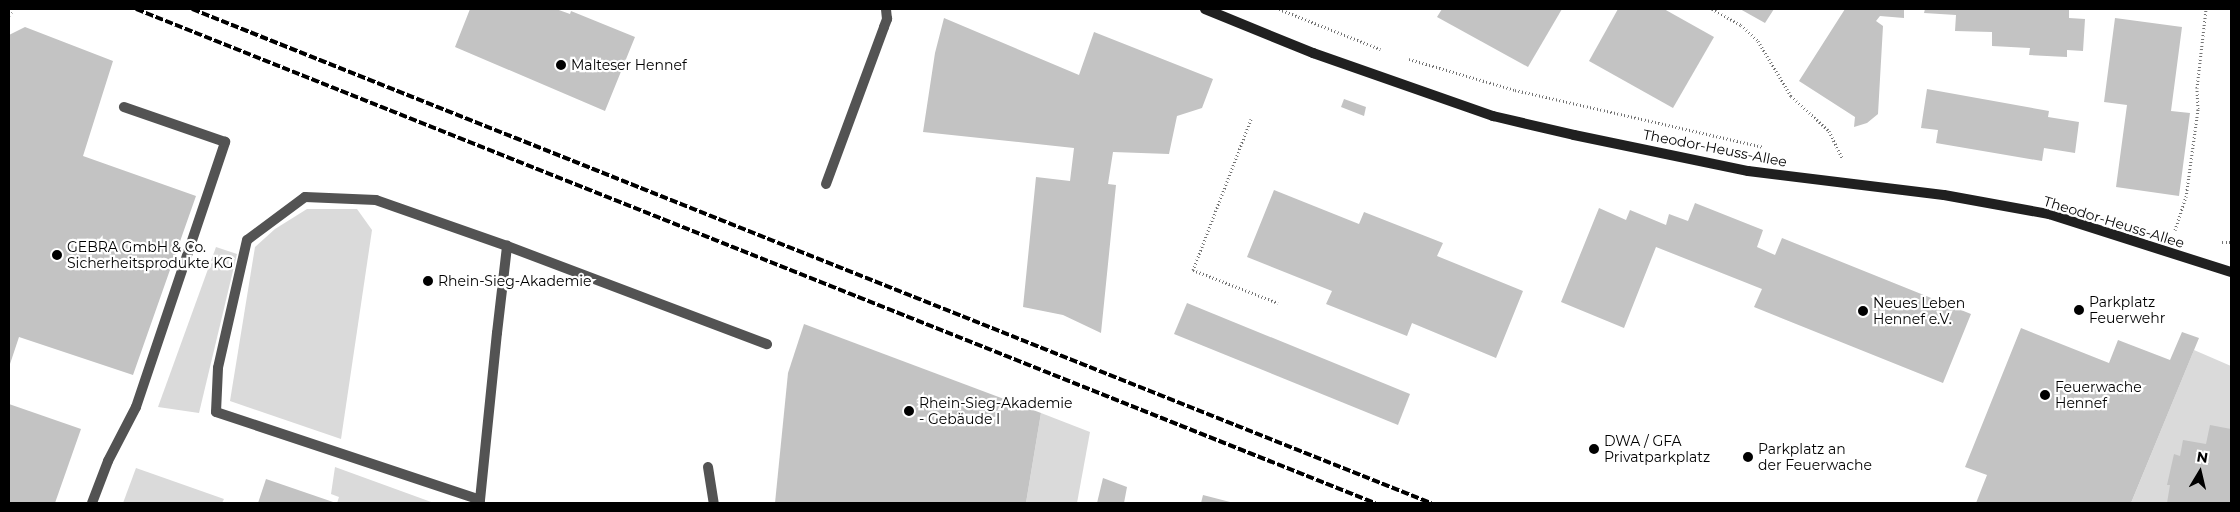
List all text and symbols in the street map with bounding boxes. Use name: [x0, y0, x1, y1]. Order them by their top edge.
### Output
place label: Malteser Hennef: [571, 57, 687, 73]
marker: Malteser Hennef: [555, 59, 567, 71]
street label: Theodor-Heuss-Allee: [1642, 126, 1788, 170]
street label: Theodor-Heuss-Allee: [2042, 193, 2186, 251]
place label: GEBRA GmbH & Co. Sicherheitsprodukte KG: [67, 239, 233, 272]
marker: GEBRA GmbH & Co. Sicherheitsprodukte KG: [51, 249, 63, 261]
place label: Rhein-Sieg-Akademie: [438, 273, 591, 289]
marker: Rhein-Sieg-Akademie: [422, 275, 434, 287]
place label: Parkplatz Feuerwehr: [2089, 294, 2165, 326]
place label: Neues Leben Hennef e.V.: [1873, 295, 1965, 328]
marker: Parkplatz Feuerwehr: [2073, 304, 2085, 316]
marker: Neues Leben Hennef e.V.: [1857, 305, 1869, 317]
place label: Feuerwache Hennef: [2055, 379, 2142, 412]
marker: Feuerwache Hennef: [2039, 389, 2051, 401]
place label: Rhein-Sieg-Akademie - Gebäude I: [919, 395, 1072, 428]
marker: Rhein-Sieg-Akademie - Gebäude I: [903, 405, 915, 417]
place label: DWA / GFA Privatparkplatz: [1604, 433, 1710, 466]
place label: Parkplatz an der Feuerwache: [1758, 441, 1872, 474]
marker: DWA / GFA Privatparkplatz: [1588, 443, 1600, 455]
north arrow: [2175, 447, 2225, 497]
text: N: [2195, 447, 2209, 467]
marker: Parkplatz an der Feuerwache: [1742, 451, 1754, 463]

